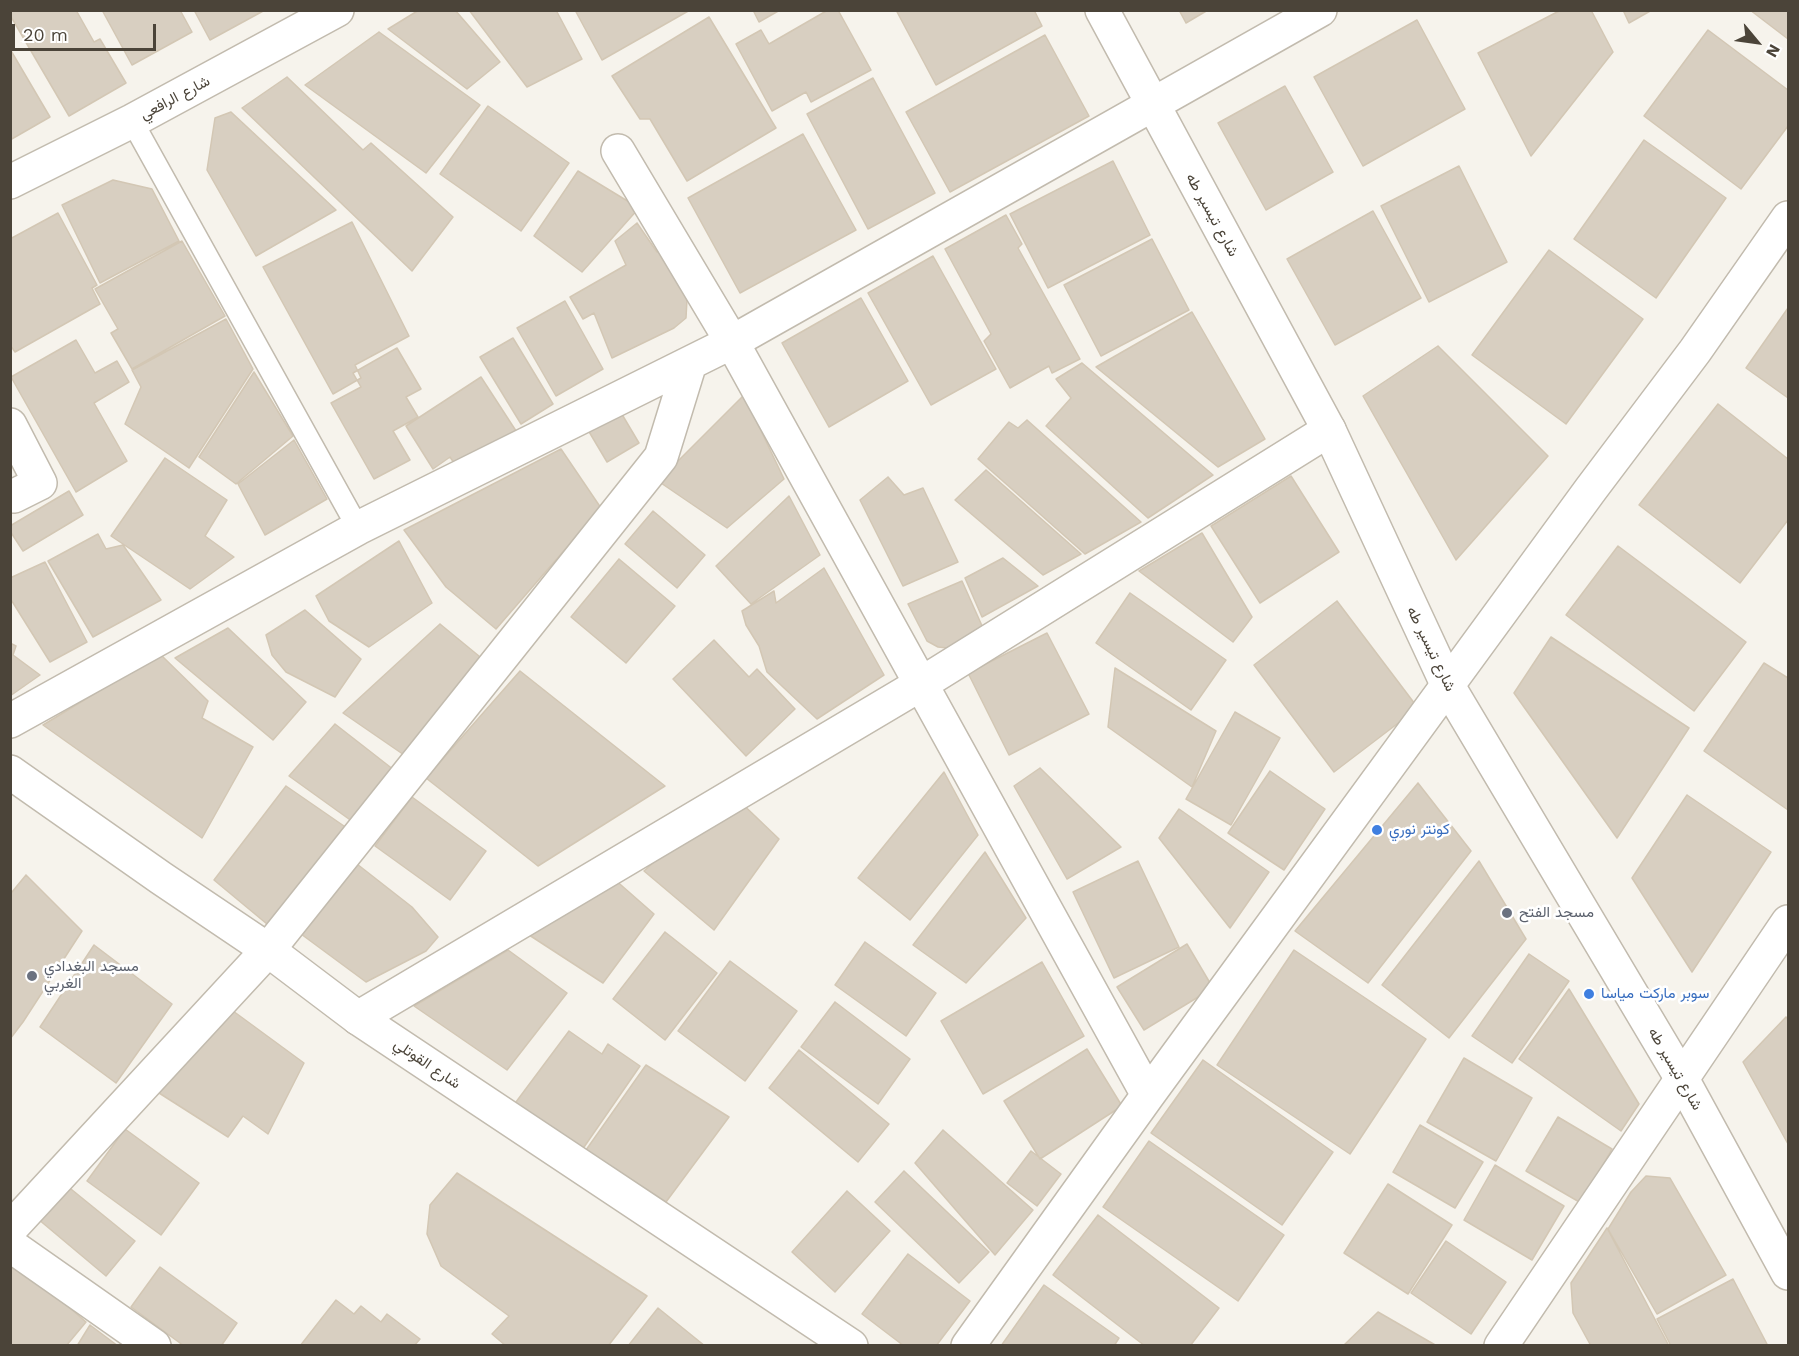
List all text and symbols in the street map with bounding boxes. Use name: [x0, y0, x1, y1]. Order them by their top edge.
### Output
scale bar: [15, 12, 159, 50]
north arrow: [1727, 12, 1787, 72]
text: 20 m: [23, 24, 68, 45]
text: N: [1762, 41, 1784, 61]
street label: شارع الرافعي: [137, 72, 213, 124]
street label: شارع تيسير طه: [1182, 170, 1242, 260]
street label: شارع تيسير طه: [1403, 604, 1459, 694]
place label: كونتر نوري: [1389, 821, 1450, 839]
marker: كونتر نوري: [1370, 823, 1384, 837]
place label: مسجد الفتح: [1519, 904, 1594, 922]
marker: مسجد الفتح: [1500, 906, 1514, 920]
place label: مسجد البغدادي الغربي: [44, 958, 139, 993]
marker: مسجد البغدادي الغربي: [25, 969, 39, 983]
place label: سوبر ماركت مياسا: [1601, 985, 1709, 1003]
marker: سوبر ماركت مياسا: [1582, 987, 1596, 1001]
street label: شارع تيسير طه: [1644, 1024, 1706, 1114]
street label: شارع القوتلي: [390, 1035, 464, 1093]

